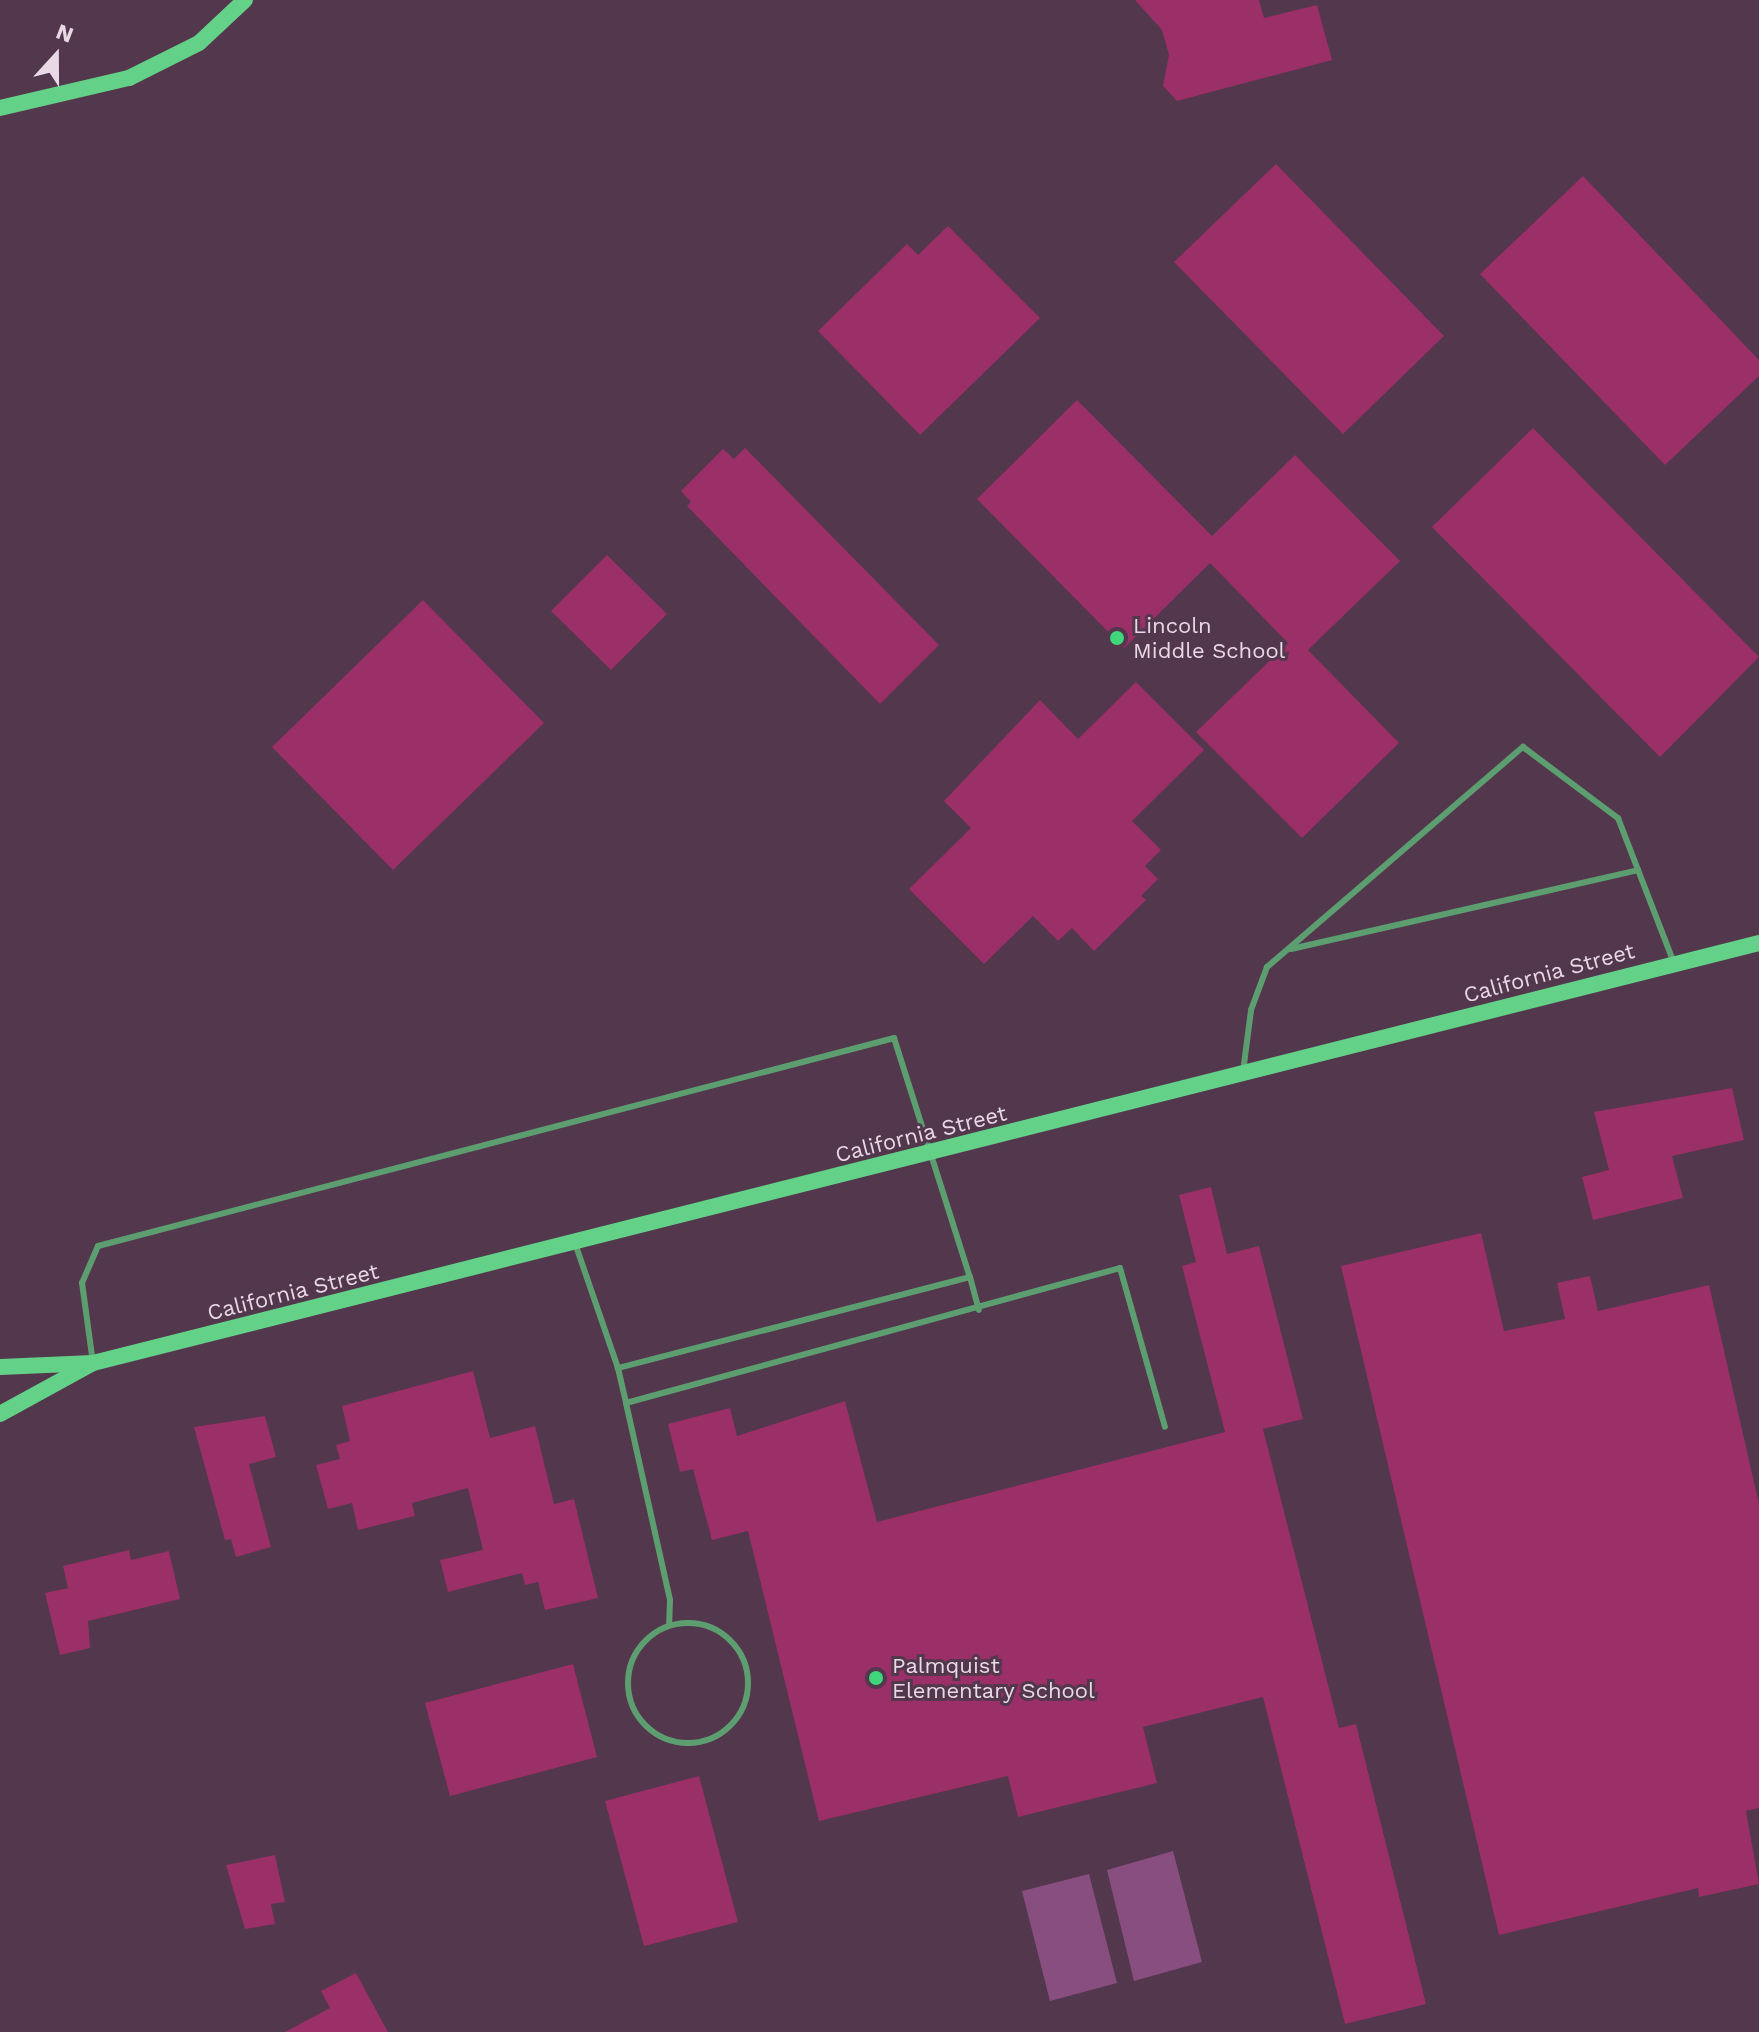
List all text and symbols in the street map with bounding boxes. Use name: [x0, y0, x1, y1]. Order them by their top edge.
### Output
north arrow: [16, 16, 96, 96]
text: N: [53, 19, 77, 48]
place label: Lincoln Middle School: [1133, 612, 1285, 664]
marker: Lincoln Middle School: [1108, 629, 1126, 647]
street label: California Street: [1460, 937, 1638, 1009]
street label: California Street: [832, 1100, 1010, 1168]
street label: California Street: [204, 1258, 382, 1326]
place label: Palmquist Elementary School: [892, 1652, 1095, 1704]
marker: Palmquist Elementary School: [867, 1669, 885, 1687]

